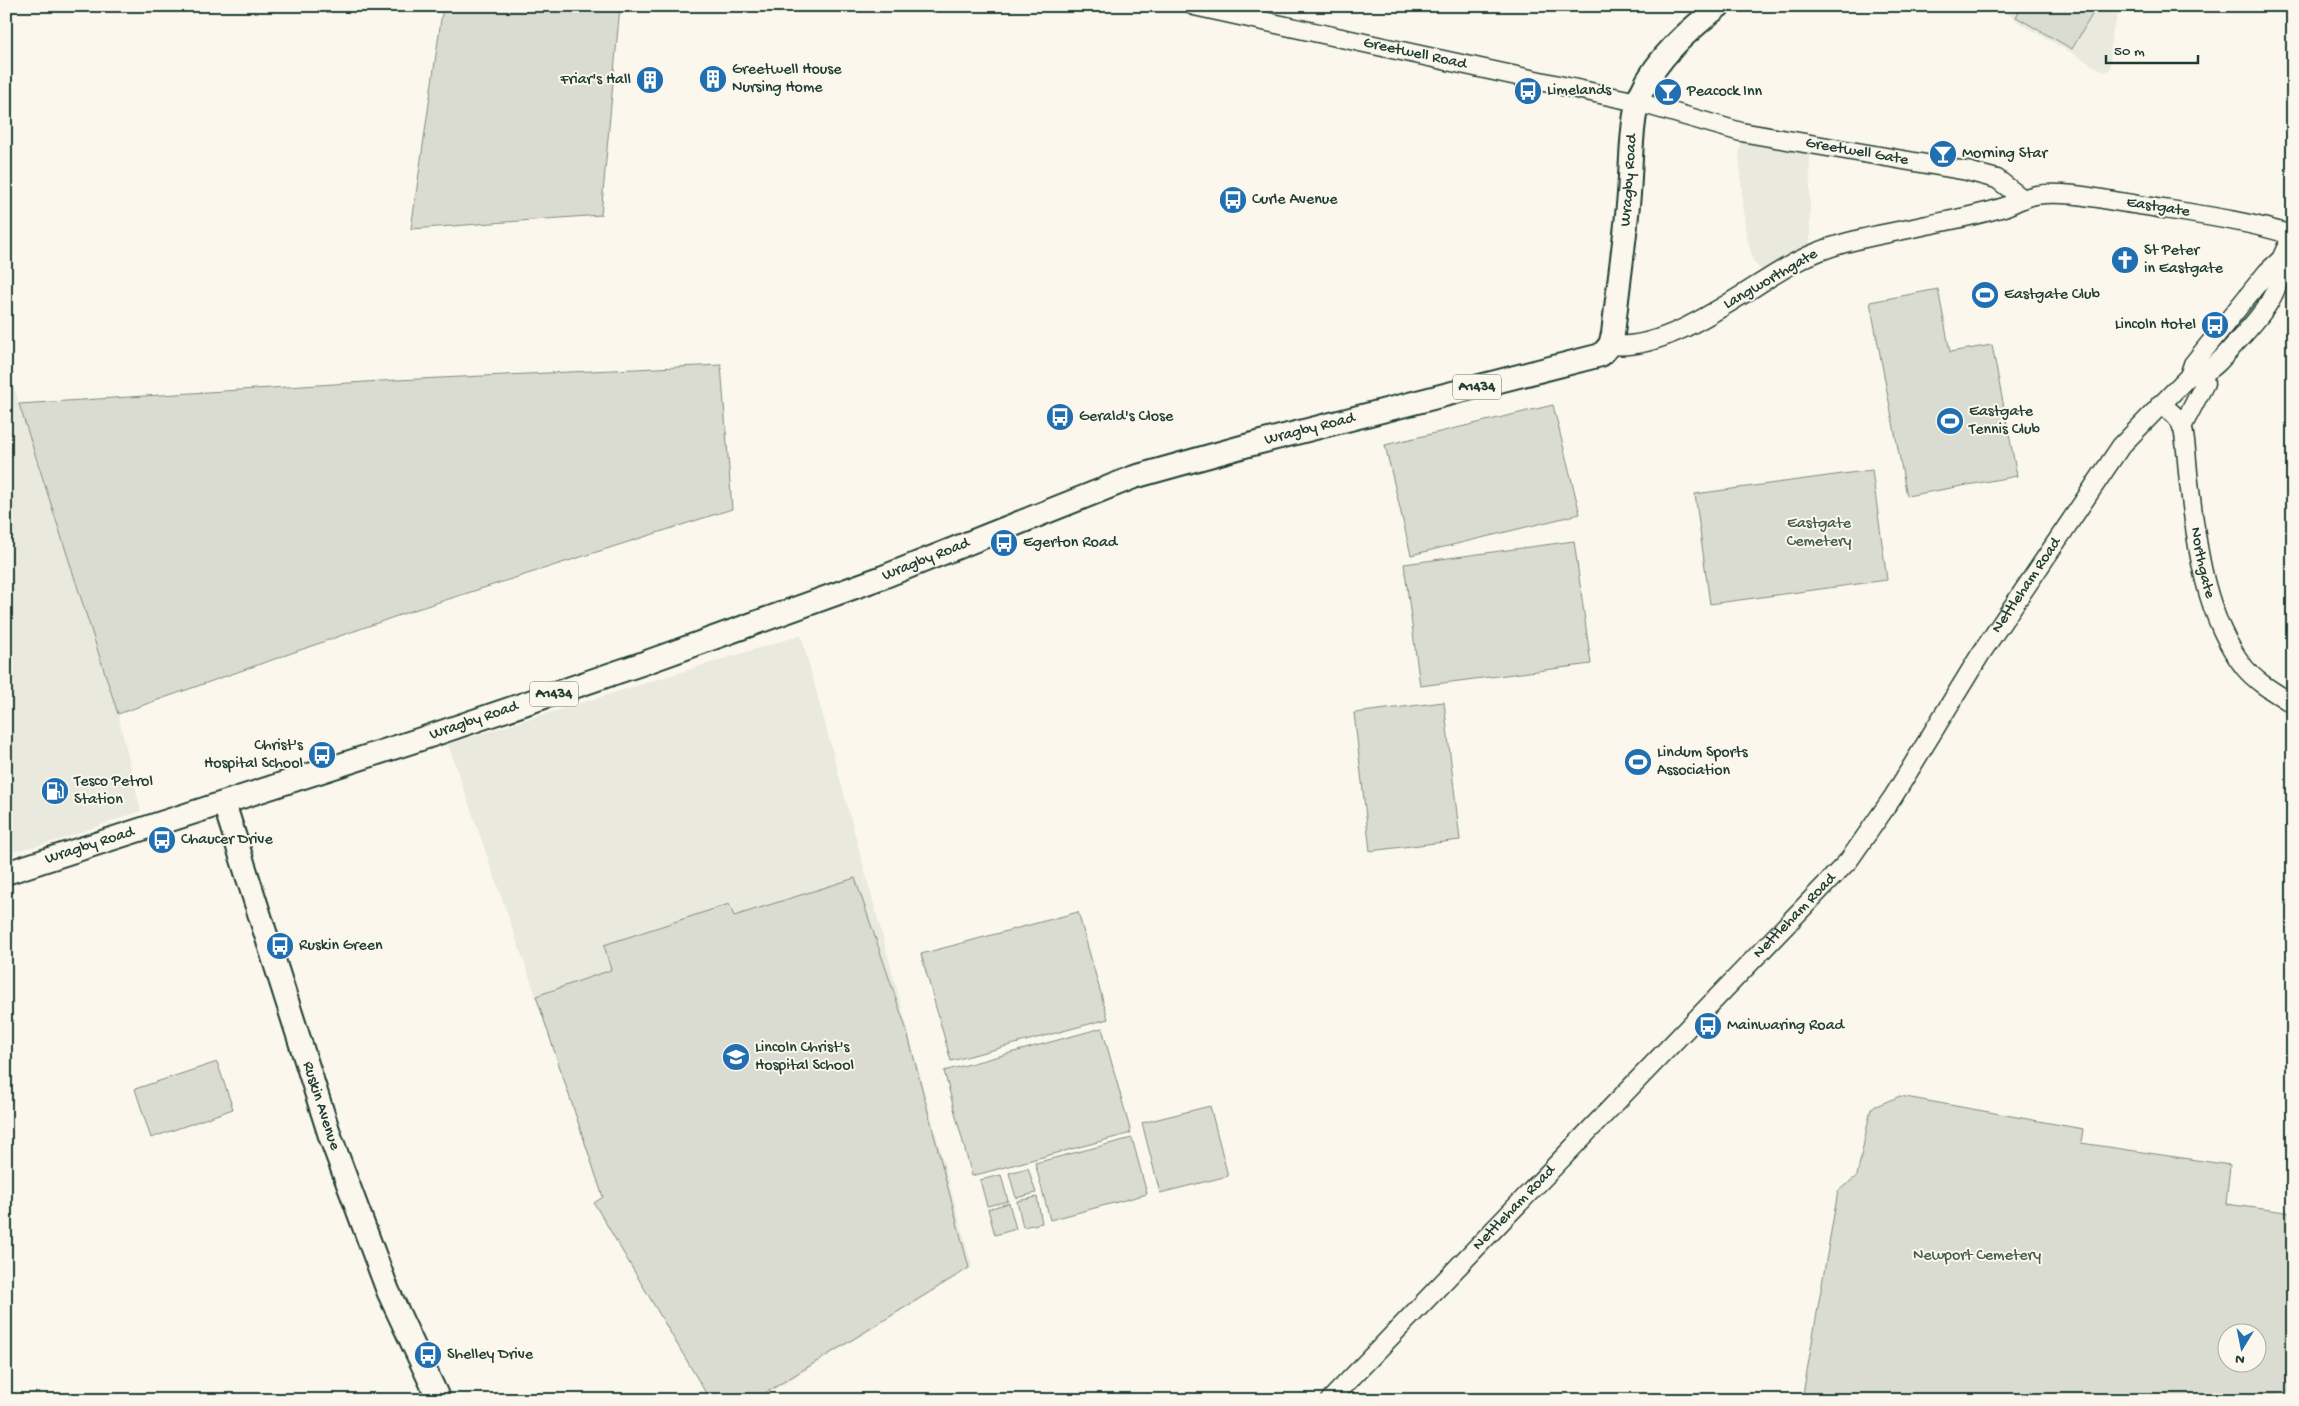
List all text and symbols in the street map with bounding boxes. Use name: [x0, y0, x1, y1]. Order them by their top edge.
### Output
scale bar: [2106, 32, 2199, 64]
street label: Greetwell Road: [1361, 33, 1470, 75]
text: 50 m: [2114, 43, 2145, 61]
place label: Greetwell House Nursing Home: [732, 61, 842, 98]
building icon: Greetwell House Nursing Home: [698, 64, 728, 94]
building icon: Friar's Hall: [635, 65, 665, 95]
place label: Friar's Hall: [559, 71, 631, 90]
bus stop icon: Limelands: [1513, 76, 1543, 106]
bar icon: Peacock Inn: [1653, 77, 1683, 107]
place label: Limelands: [1547, 82, 1612, 101]
place label: Peacock Inn: [1686, 83, 1763, 102]
street label: Wragby Road: [1616, 132, 1642, 227]
street label: Greetwell Gate: [1804, 134, 1910, 170]
bar icon: Morning Star: [1928, 139, 1958, 169]
place label: Morning Star: [1962, 145, 2048, 164]
bus stop icon: Curle Avenue: [1218, 185, 1248, 215]
place label: Curle Avenue: [1252, 191, 1338, 210]
street label: Eastgate: [2125, 194, 2192, 223]
place label: St Peter in Eastgate: [2144, 242, 2224, 279]
street label: Langworthgate: [1720, 245, 1822, 315]
church icon: St Peter in Eastgate: [2110, 245, 2140, 275]
sports icon: Eastgate Club: [1970, 280, 2000, 310]
place label: Eastgate Club: [2004, 286, 2101, 305]
bus stop icon: Lincoln Hotel: [2200, 310, 2230, 340]
place label: Lincoln Hotel: [2115, 316, 2196, 335]
road number: A1434: [1453, 374, 1501, 400]
bus stop icon: Gerald's Close: [1045, 402, 1075, 432]
place label: Eastgate Tennis Club: [1968, 403, 2040, 440]
sports icon: Eastgate Tennis Club: [1935, 406, 1965, 436]
place label: Gerald's Close: [1079, 408, 1174, 427]
street label: Wragby Road: [1263, 408, 1358, 450]
park label: Eastgate Cemetery: [1787, 515, 1852, 552]
street label: Northgate: [2185, 526, 2219, 602]
bus stop icon: Egerton Road: [989, 528, 1019, 558]
street label: Wragby Road: [880, 533, 974, 586]
street label: Nettleham Road: [1988, 533, 2067, 637]
place label: Egerton Road: [1023, 534, 1119, 553]
road number: A1434: [530, 682, 578, 706]
street label: Wragby Road: [427, 697, 522, 745]
place label: Christ's Hospital School: [204, 737, 304, 774]
bus stop icon: Christ's Hospital School: [307, 740, 337, 770]
place label: Lindum Sports Association: [1657, 744, 1749, 781]
sports icon: Lindum Sports Association: [1623, 747, 1653, 777]
place label: Tesco Petrol Station: [73, 773, 153, 810]
fuel station icon: Tesco Petrol Station: [40, 776, 70, 806]
street label: Wragby Road: [43, 822, 138, 869]
bus stop icon: Chaucer Drive: [147, 825, 177, 855]
place label: Chaucer Drive: [181, 831, 273, 850]
street label: Nettleham Road: [1750, 868, 1841, 963]
bus stop icon: Ruskin Green: [265, 931, 295, 961]
place label: Ruskin Green: [299, 937, 383, 956]
bus stop icon: Mainwaring Road: [1693, 1011, 1723, 1041]
place label: Mainwaring Road: [1727, 1017, 1846, 1036]
place label: Lincoln Christ's Hospital School: [755, 1039, 854, 1076]
school or university icon: Lincoln Christ's Hospital School: [721, 1042, 751, 1072]
street label: Ruskin Avenue: [297, 1059, 344, 1154]
street label: Nettleham Road: [1469, 1160, 1561, 1255]
park label: Newport Cemetery: [1913, 1247, 2041, 1266]
north arrow: [2216, 1324, 2266, 1374]
bus stop icon: Shelley Drive: [413, 1340, 443, 1370]
place label: Shelley Drive: [447, 1346, 534, 1365]
text: N: [2234, 1349, 2246, 1368]

